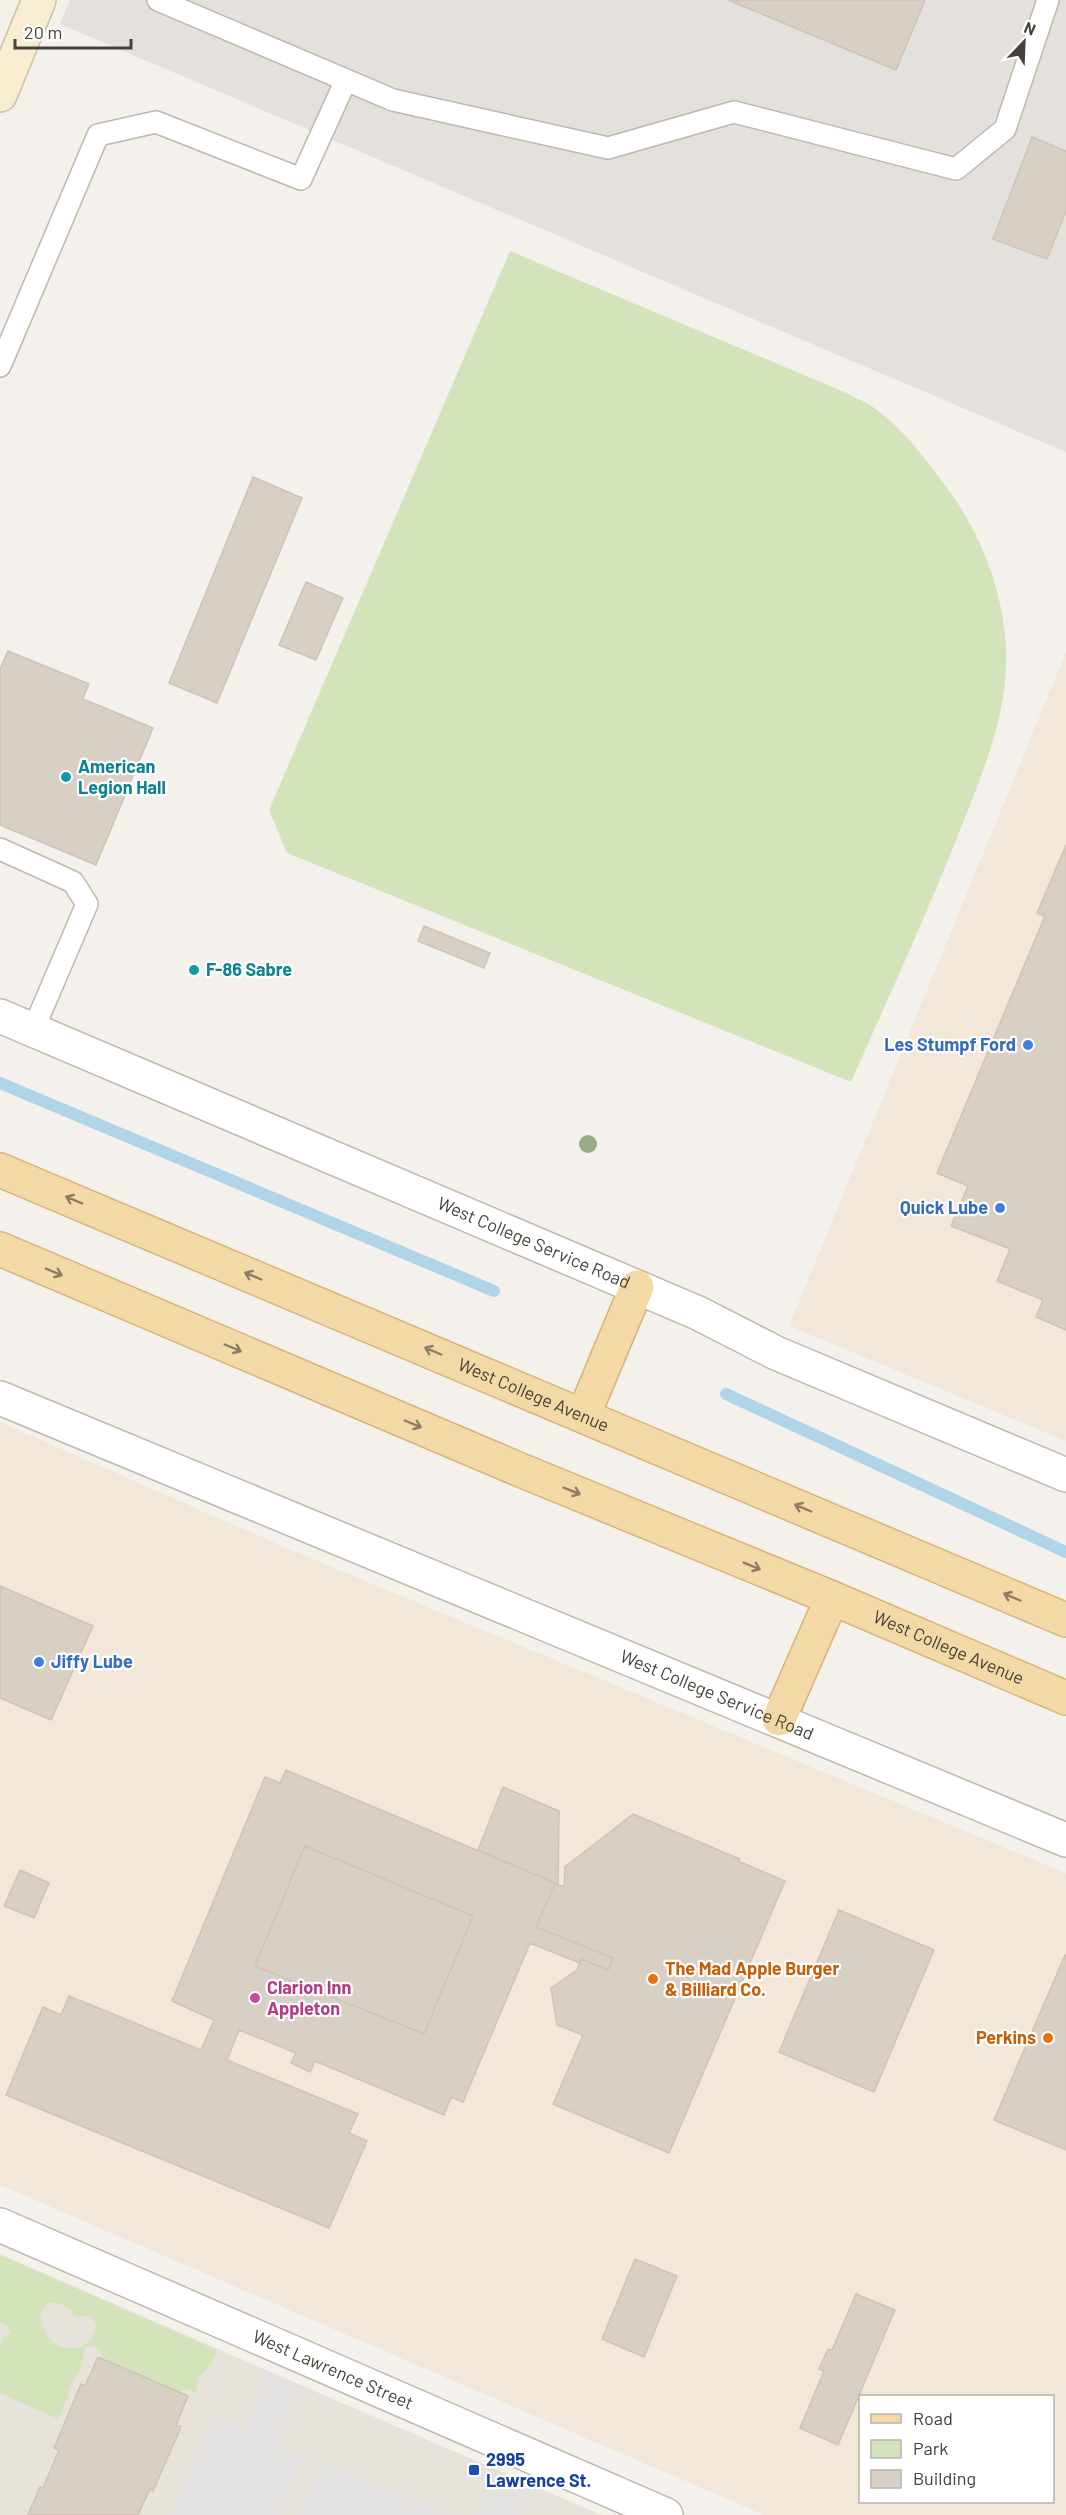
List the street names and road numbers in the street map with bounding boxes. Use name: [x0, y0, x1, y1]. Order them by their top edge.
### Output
street label: West College Service Road: [434, 1191, 634, 1293]
street label: West College Avenue: [455, 1353, 613, 1436]
street label: West College Avenue: [870, 1605, 1028, 1689]
street label: West College Service Road: [617, 1644, 817, 1744]
street label: West Lawrence Street: [250, 2324, 417, 2414]

